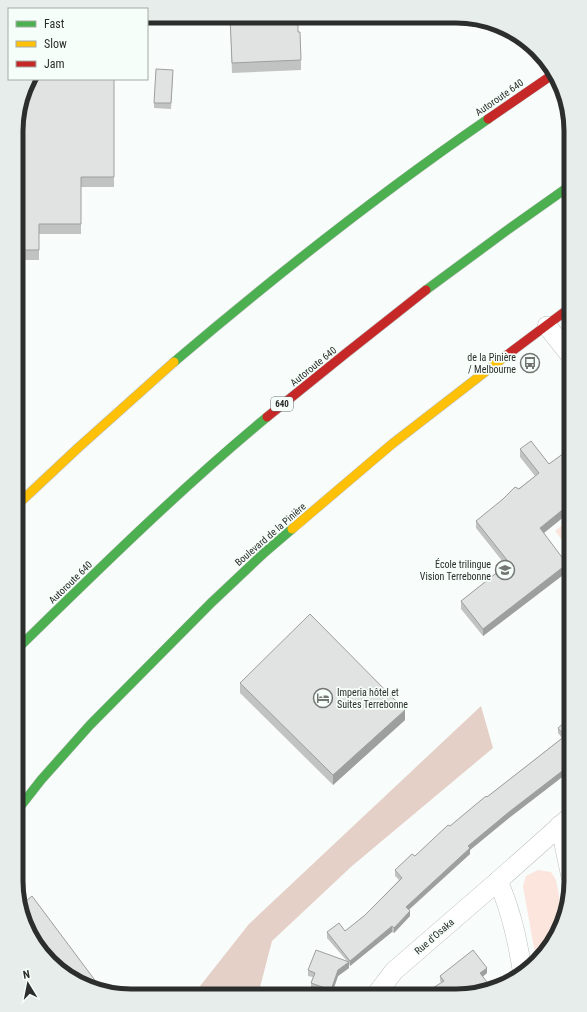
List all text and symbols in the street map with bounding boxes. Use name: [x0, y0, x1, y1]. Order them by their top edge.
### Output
legend: [8, 8, 148, 80]
text: Fast: [44, 17, 65, 31]
text: Slow: [44, 37, 67, 51]
text: Jam: [44, 57, 65, 71]
street label: Autoroute 640: [473, 77, 525, 118]
street label: Autoroute 640: [288, 344, 339, 388]
place label: de la Pinière / Melbourne: [467, 352, 516, 375]
bus stop icon: de la Pinière / Melbourne: [519, 352, 541, 374]
road number: 640: [271, 397, 293, 411]
street label: Boulevard de la Pinière: [233, 500, 308, 568]
place label: École trilingue Vision Terrebonne: [420, 558, 491, 582]
street label: Autoroute 640: [46, 559, 94, 606]
school or university icon: École trilingue Vision Terrebonne: [494, 559, 516, 581]
hotel icon: Imperia hôtel et Suites Terrebonne: [312, 687, 334, 709]
place label: Imperia hôtel et Suites Terrebonne: [337, 687, 408, 710]
street label: Rue d'Osaka: [412, 916, 456, 956]
north arrow: [8, 964, 48, 1004]
text: N: [22, 968, 31, 982]

